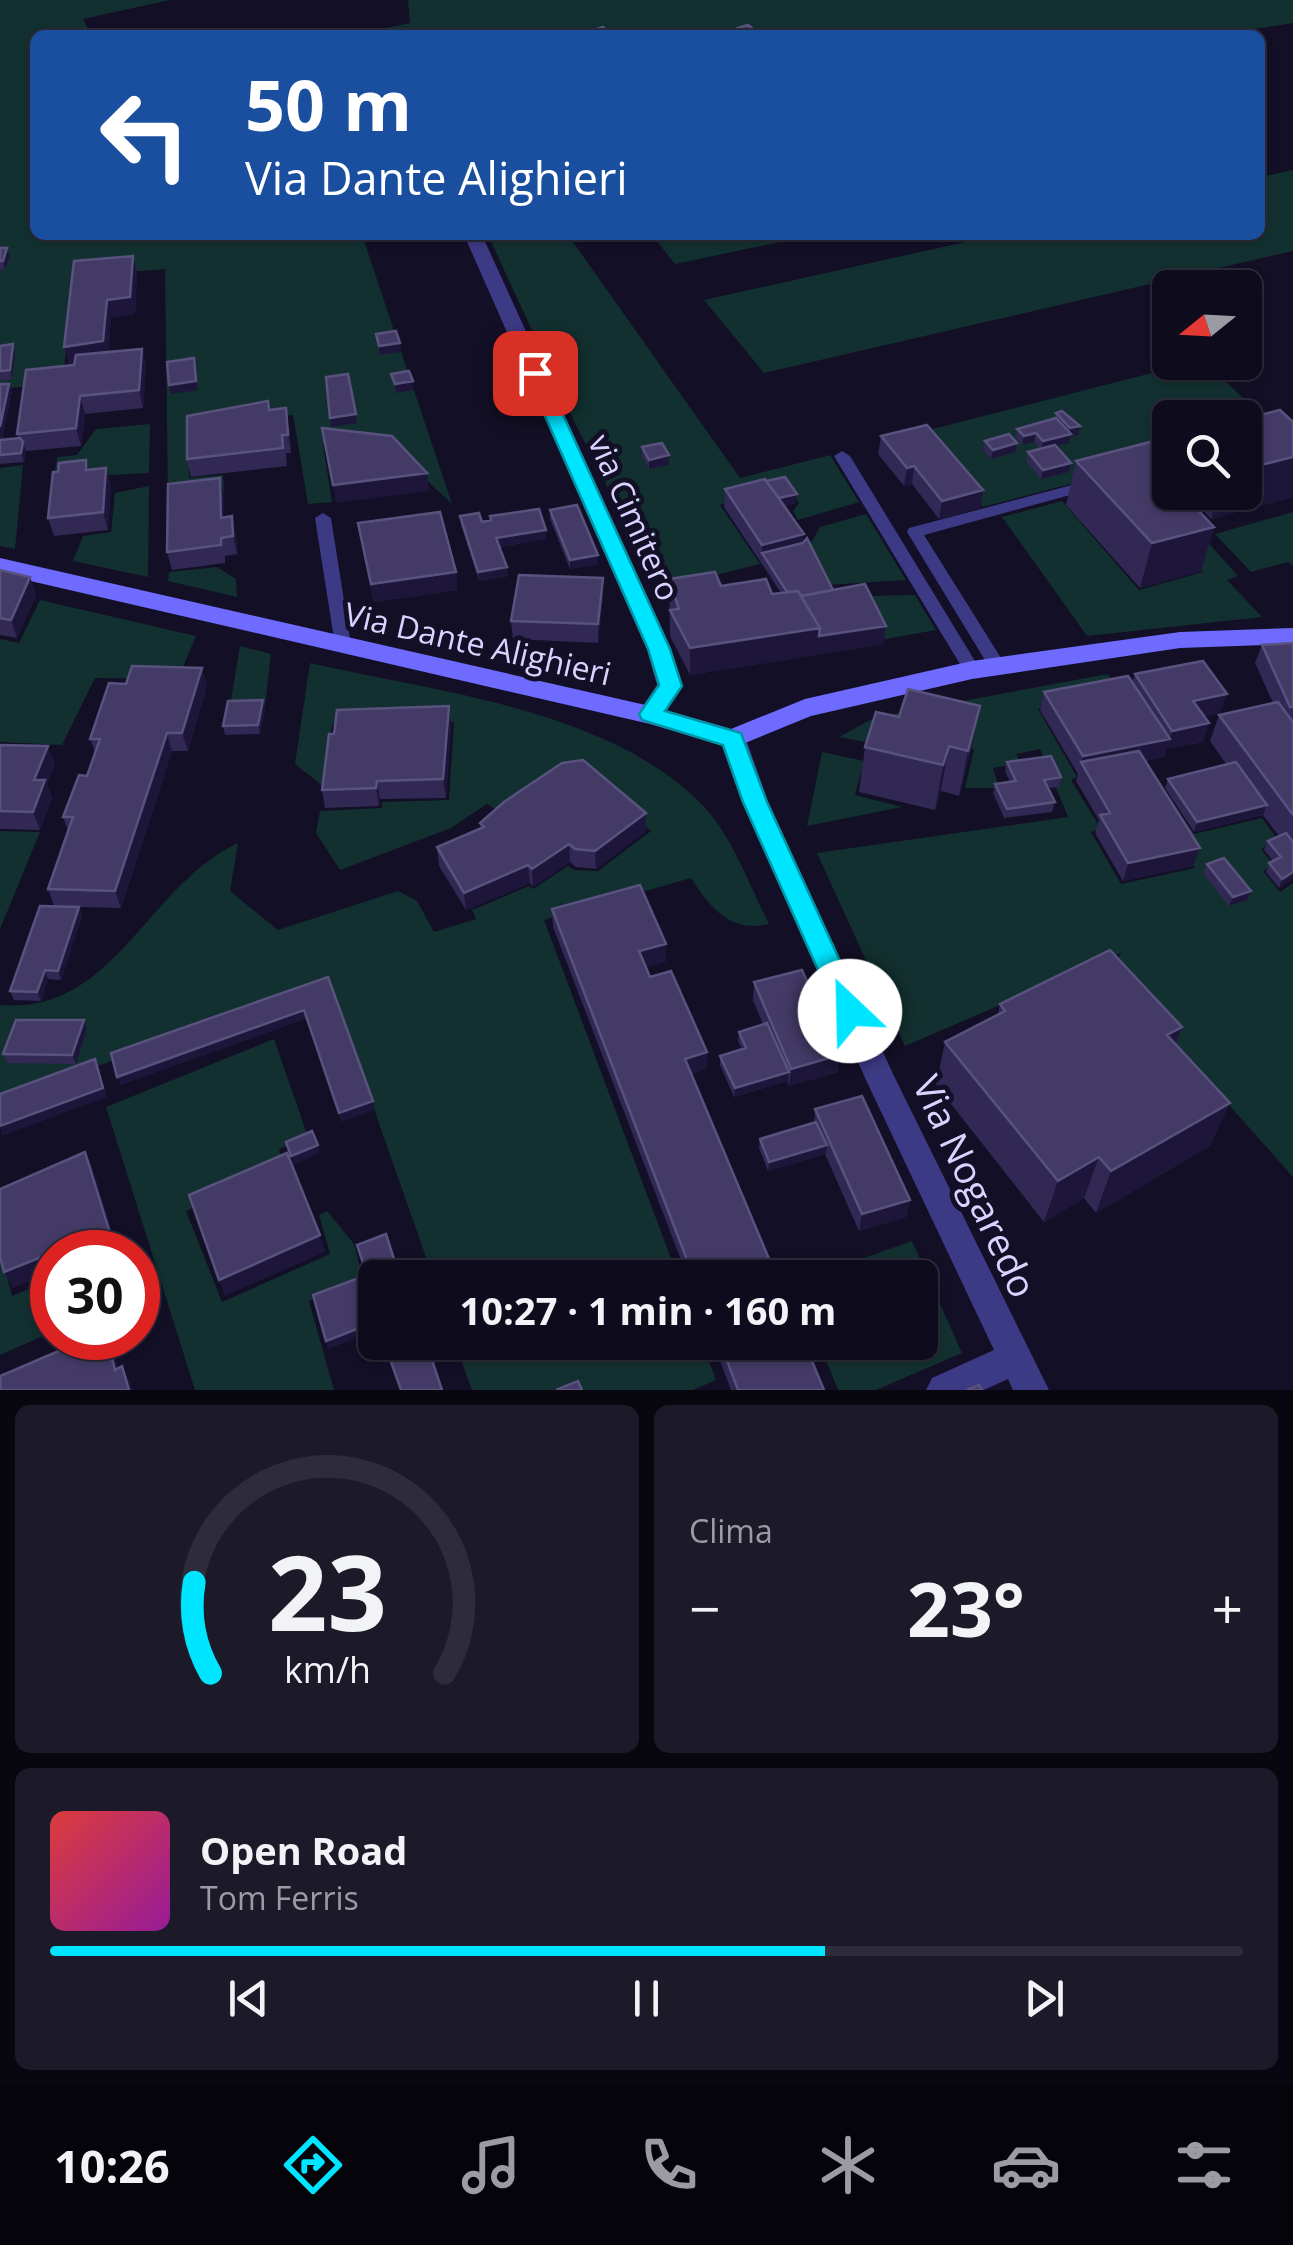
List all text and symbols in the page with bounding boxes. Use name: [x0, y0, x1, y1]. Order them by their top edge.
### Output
text: 50 m: [245, 56, 412, 152]
icon: left: [80, 70, 210, 200]
text: Via Dante Alighieri: [245, 147, 628, 208]
north arrow: [1152, 270, 1262, 380]
map controls: [1152, 270, 1262, 510]
pin: [493, 331, 578, 416]
icon: arrive: [508, 346, 563, 401]
button: search: [1152, 400, 1262, 510]
street label: via Cimitero: [579, 427, 691, 607]
street label: Via Dante Alighieri: [341, 591, 615, 695]
position arrow: [798, 959, 902, 1063]
street label: Via Nogaredo: [902, 1067, 1050, 1305]
speed limit sign: 30: [30, 1230, 160, 1360]
text: 10:27 · 1 min · 160 m: [460, 1284, 836, 1336]
text: Clima: [689, 1509, 773, 1552]
text: 23: [268, 1520, 386, 1661]
text: 23°: [907, 1557, 1025, 1659]
text: −: [689, 1570, 720, 1645]
text: +: [1212, 1570, 1243, 1645]
text: km/h: [284, 1645, 370, 1693]
text: Open Road: [200, 1824, 407, 1876]
text: Tom Ferris: [200, 1876, 359, 1919]
icon: previous: [221, 1971, 276, 2026]
icon: pause: [619, 1971, 674, 2026]
icon: next: [1017, 1971, 1072, 2026]
icon: directions: [278, 2130, 348, 2200]
icon: music: [456, 2130, 526, 2200]
icon: phone: [634, 2130, 704, 2200]
icon: climate: [813, 2130, 883, 2200]
icon: car: [991, 2130, 1061, 2200]
icon: filters: [1169, 2130, 1239, 2200]
text: 10:26: [54, 2135, 170, 2196]

